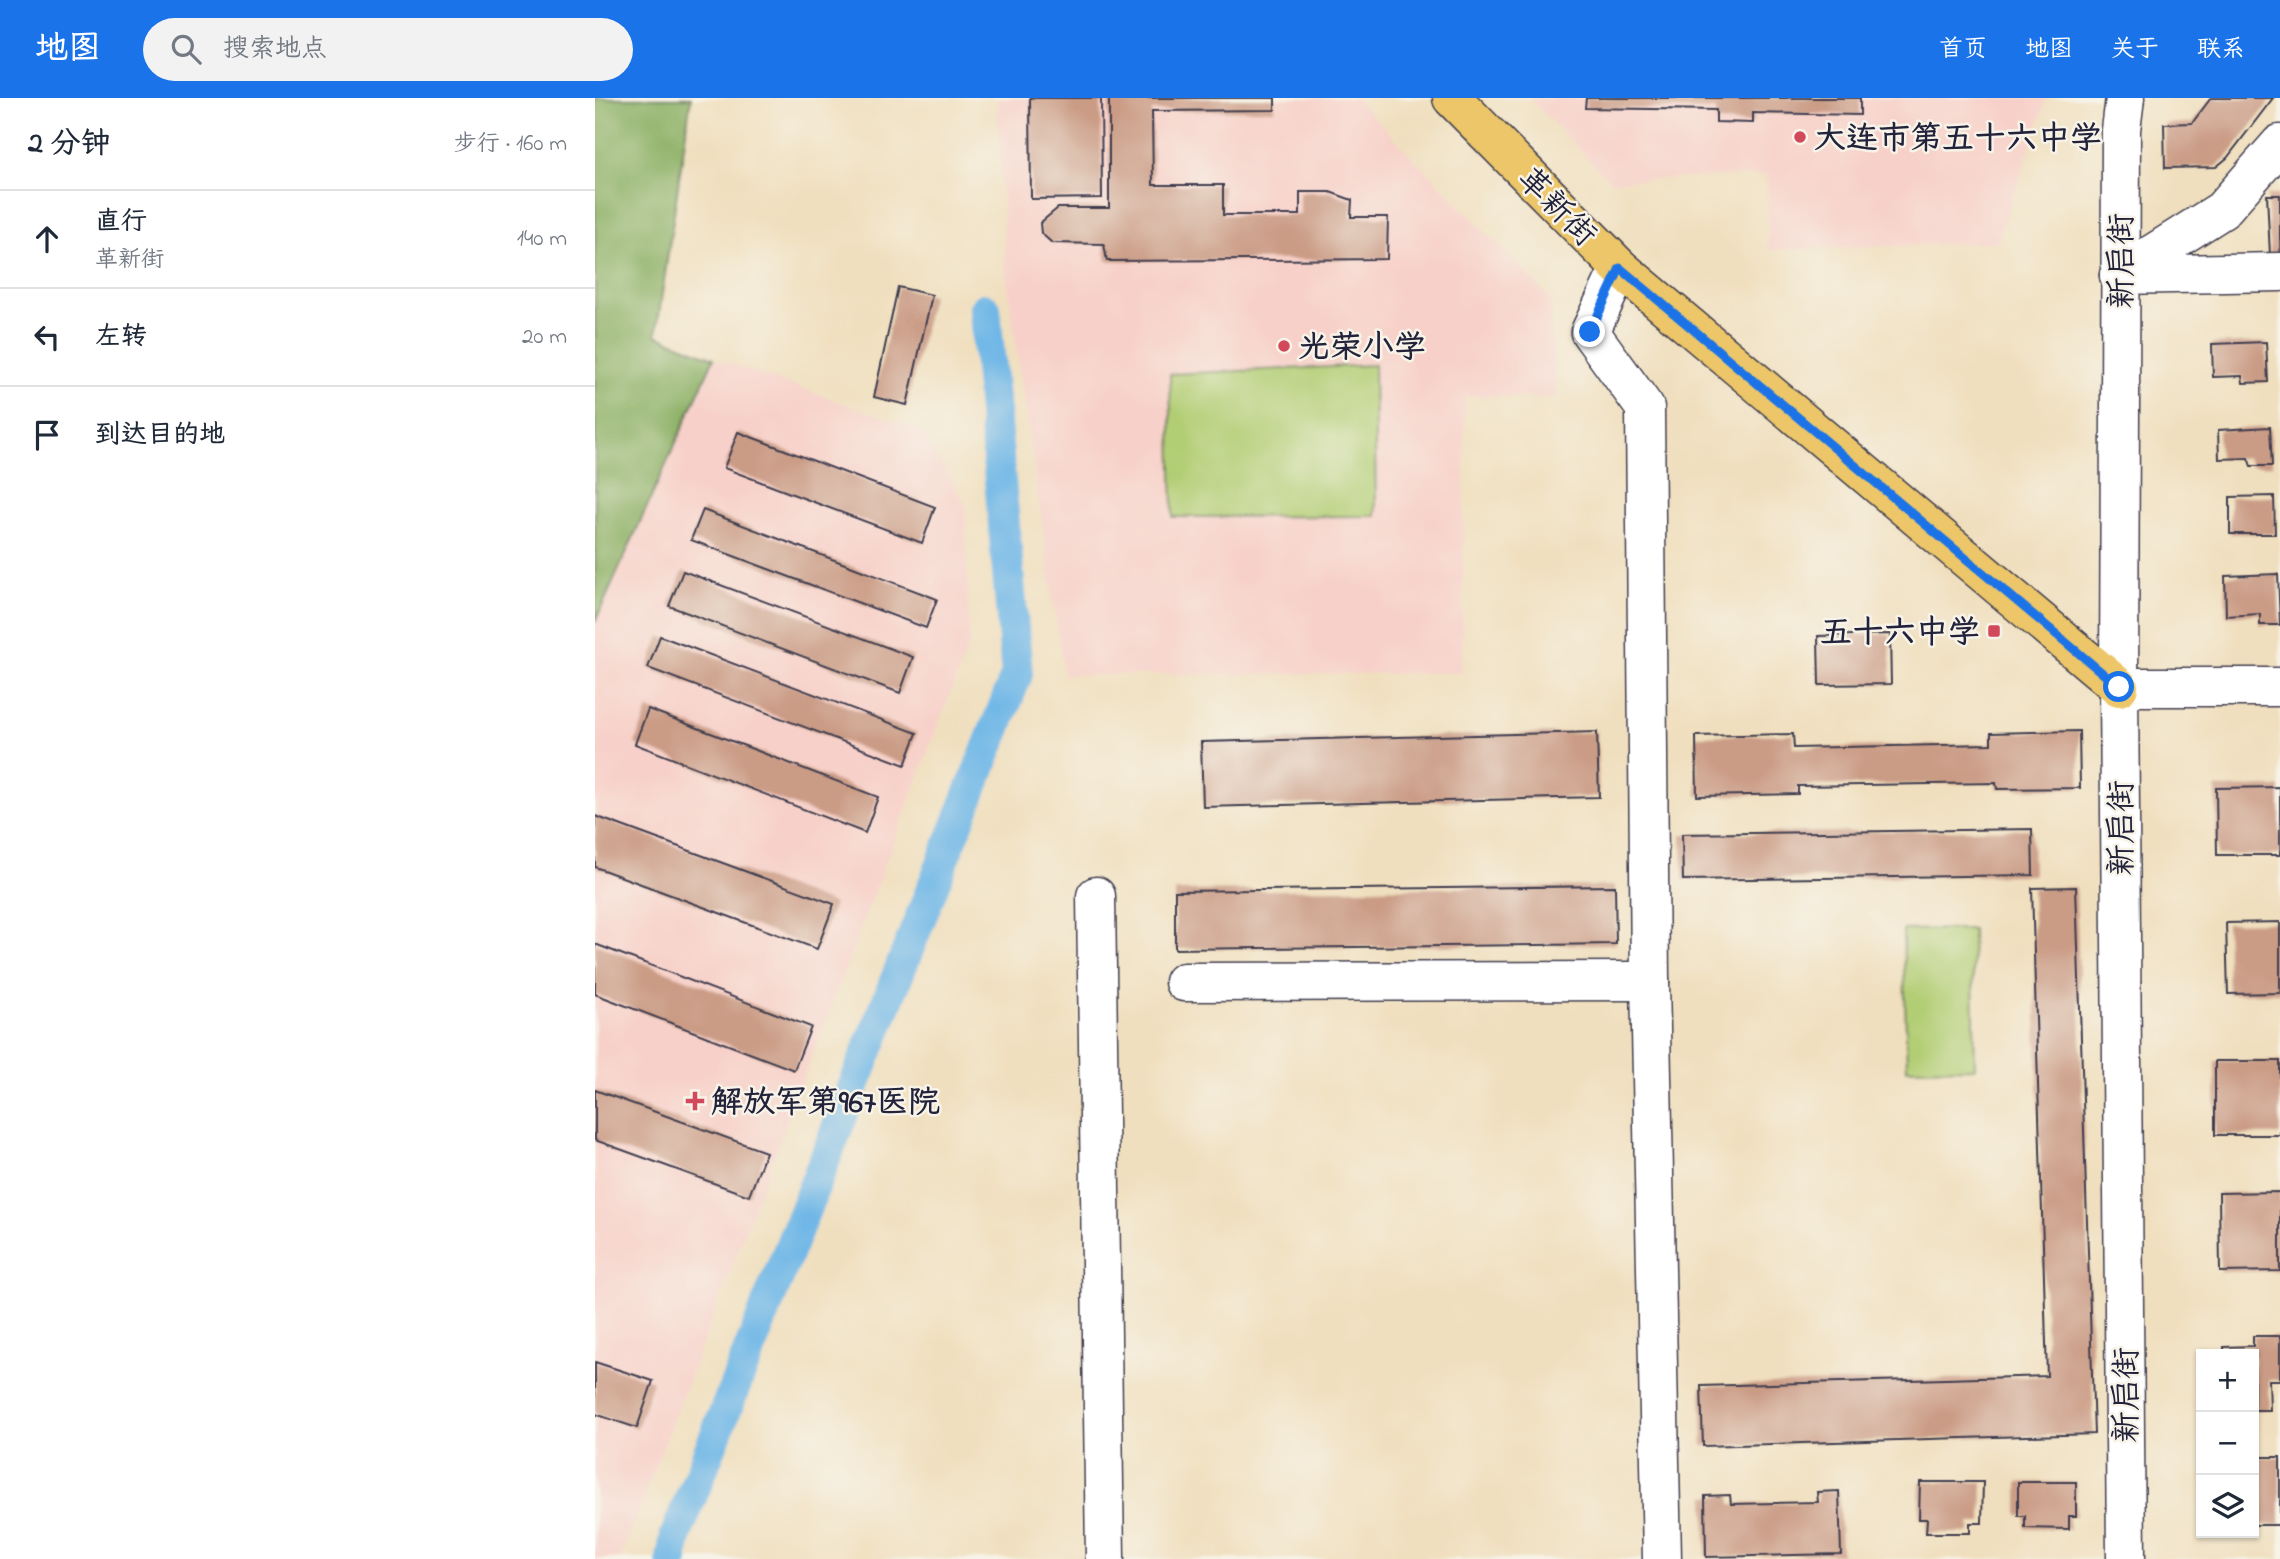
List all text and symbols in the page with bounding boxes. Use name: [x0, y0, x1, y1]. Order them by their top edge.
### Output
search box: [143, 18, 633, 81]
text: 地图: [35, 26, 101, 74]
icon: search: [167, 30, 205, 68]
text: 搜索地点: [223, 31, 327, 69]
text: 首页: [1939, 33, 1987, 68]
text: 地图: [2025, 33, 2073, 68]
text: 关于: [2111, 33, 2159, 68]
text: 联系: [2197, 33, 2245, 68]
place label: 大连市第五十六中学: [1814, 117, 2102, 164]
text: 2 分钟: [28, 123, 110, 167]
text: 步行 · 160 m: [454, 128, 567, 161]
marker: 大连市第五十六中学: [1792, 129, 1808, 145]
street label: 革新街: [1505, 158, 1606, 259]
text: 直行: [95, 204, 147, 242]
street label: 新启街: [2100, 213, 2147, 309]
icon: ahead: [28, 220, 66, 258]
text: 140 m: [517, 223, 567, 256]
text: 革新街: [95, 244, 164, 277]
route end: [1574, 316, 1605, 347]
icon: left: [28, 318, 66, 356]
text: 左转: [95, 319, 147, 357]
text: 20 m: [522, 321, 567, 354]
place label: 光荣小学: [1298, 326, 1426, 373]
marker: 光荣小学: [1276, 338, 1292, 354]
icon: arrive: [28, 416, 66, 454]
text: 到达目的地: [95, 417, 225, 455]
place label: 五十六中学: [1820, 611, 1980, 658]
marker: 五十六中学: [1986, 623, 2002, 639]
route start: [2103, 671, 2134, 702]
street label: 新启街: [2100, 780, 2147, 876]
place label: 解放军第967医院: [711, 1081, 940, 1128]
marker: 解放军第967医院: [685, 1091, 705, 1111]
street label: 新启街: [2105, 1347, 2152, 1443]
map controls: [2196, 1349, 2259, 1538]
button: +: [2196, 1349, 2259, 1412]
button: −: [2196, 1412, 2259, 1475]
button: layers: [2196, 1475, 2259, 1538]

